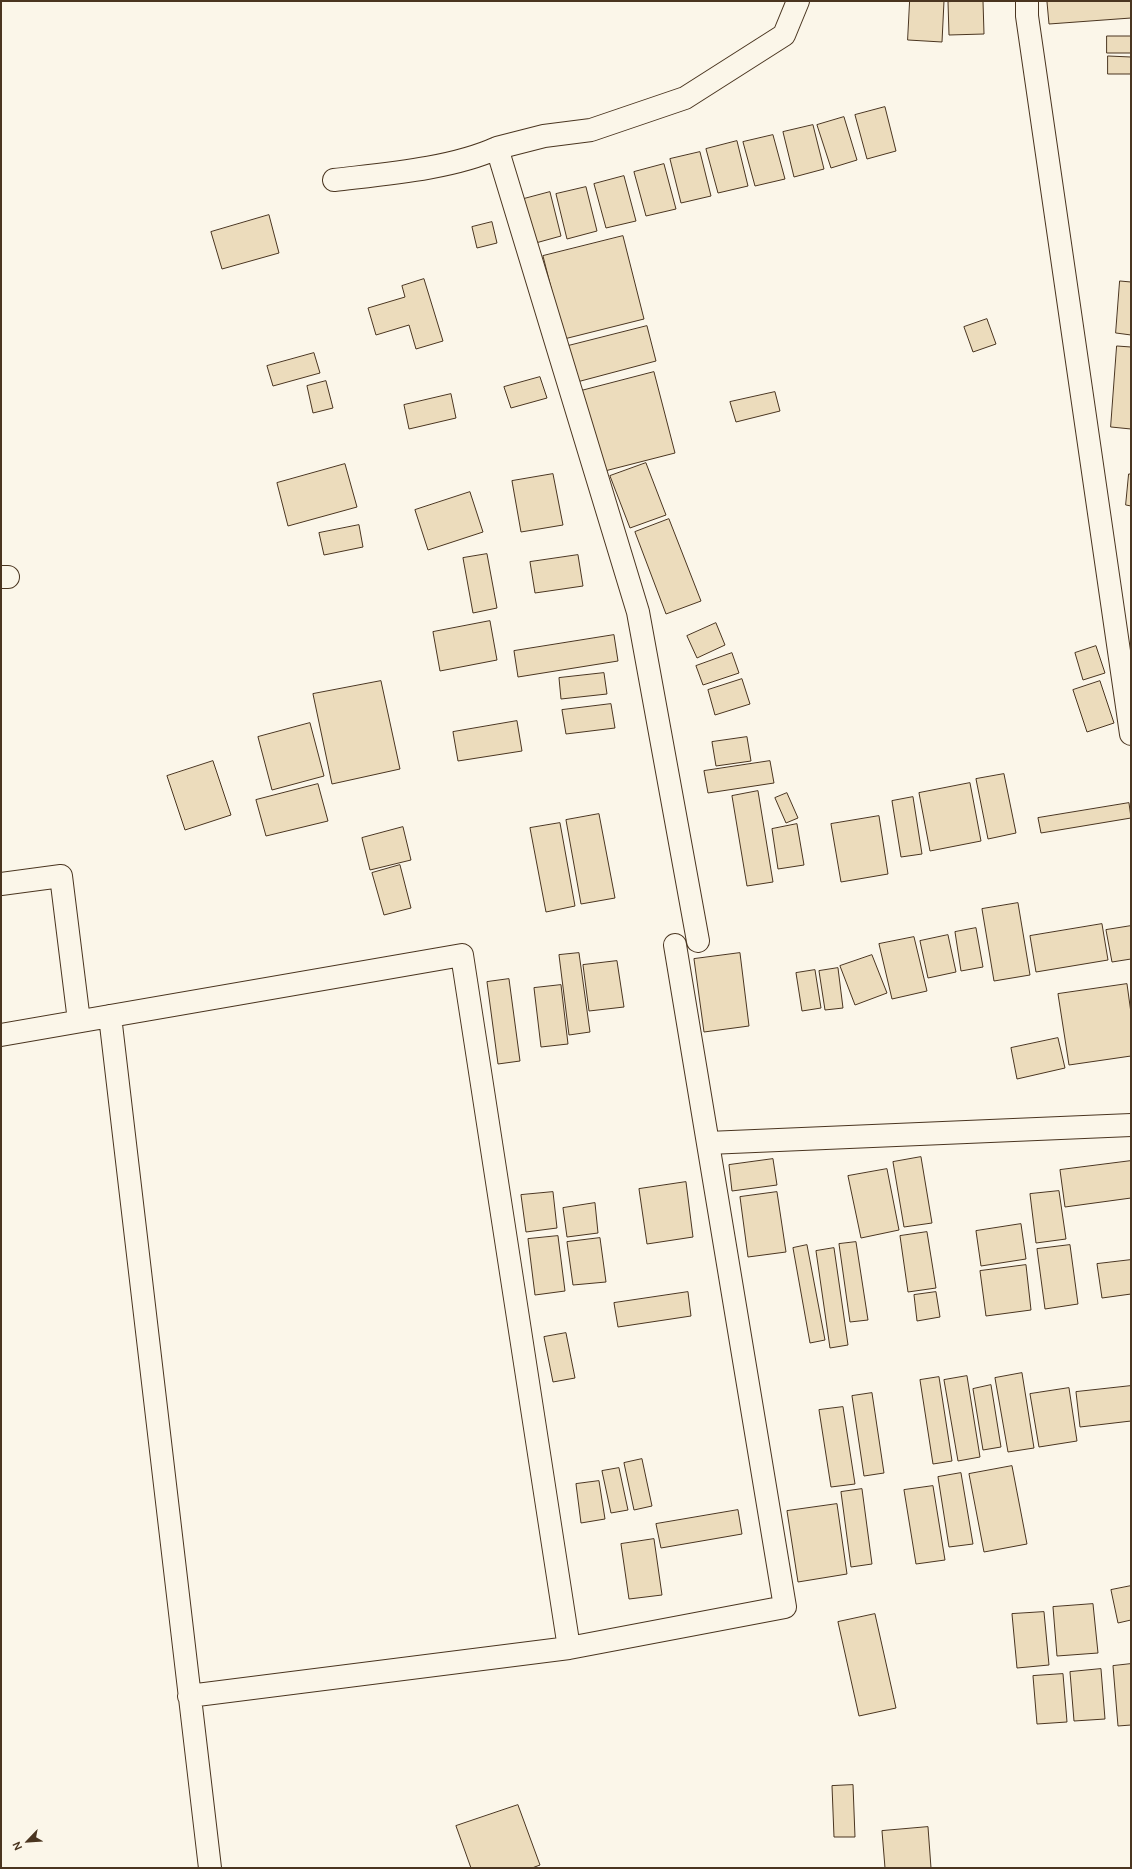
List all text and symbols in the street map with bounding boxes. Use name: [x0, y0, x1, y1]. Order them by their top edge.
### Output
north arrow: [8, 1821, 48, 1861]
text: N: [9, 1839, 25, 1853]

